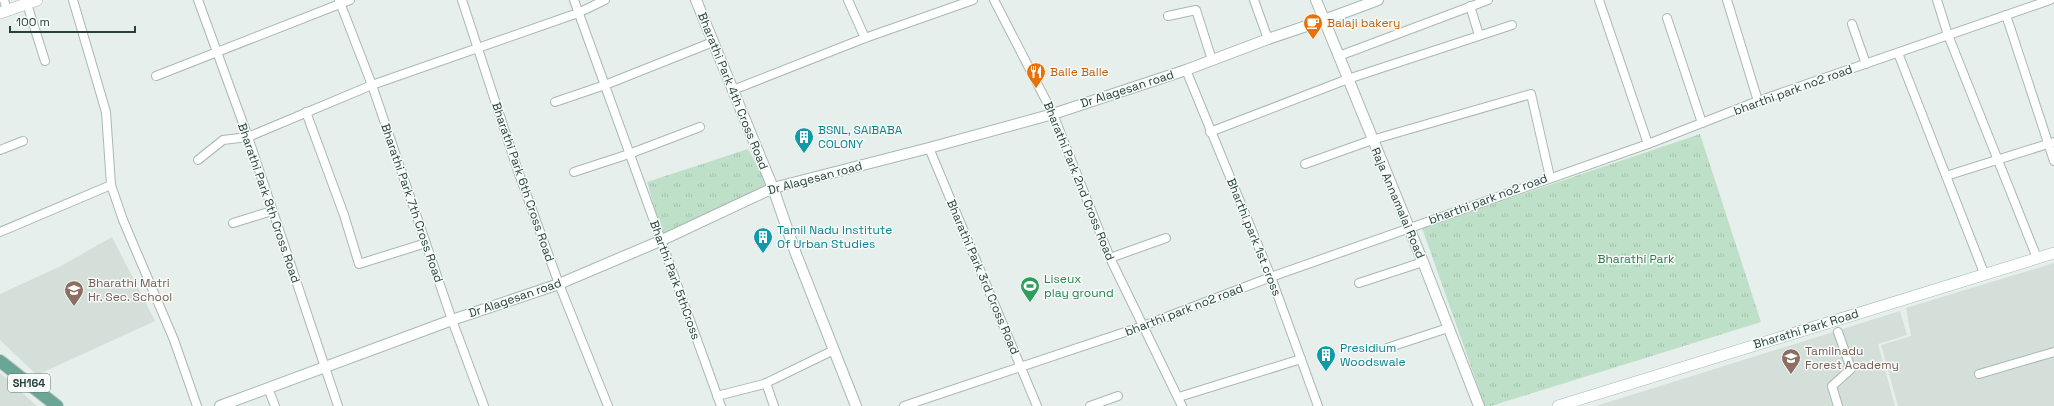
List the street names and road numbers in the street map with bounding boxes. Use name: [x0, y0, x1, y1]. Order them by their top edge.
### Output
street label: Bharathi Park 4th Cross Road: [694, 10, 772, 172]
street label: bharthi park no2 road: [1731, 61, 1855, 119]
street label: Dr Alagesan road: [1078, 66, 1176, 112]
street label: Bharathi Park 2nd Cross Road: [1040, 99, 1118, 263]
street label: Bharathi Park 6th Cross Road: [488, 100, 558, 264]
street label: Bharathi Park 8th Cross Road: [234, 121, 304, 285]
street label: Bharathi Park 7th Cross Road: [377, 121, 447, 285]
street label: Raja Annamalai Road: [1367, 145, 1429, 261]
street label: Dr Alagesan road: [766, 158, 864, 198]
street label: bharthi park no2 road: [1426, 170, 1550, 228]
street label: Bharthi park 1st cross: [1223, 176, 1285, 298]
street label: Bharathi Park 3rd Cross Road: [943, 197, 1023, 357]
street label: Bharthi Park 5thCross: [646, 218, 704, 342]
street label: Dr Alagesan road: [466, 275, 564, 321]
street label: bharthi park no2 road: [1123, 280, 1245, 340]
street label: Bharathi Park Road: [1751, 305, 1861, 353]
road number: SH164: [8, 374, 50, 392]

